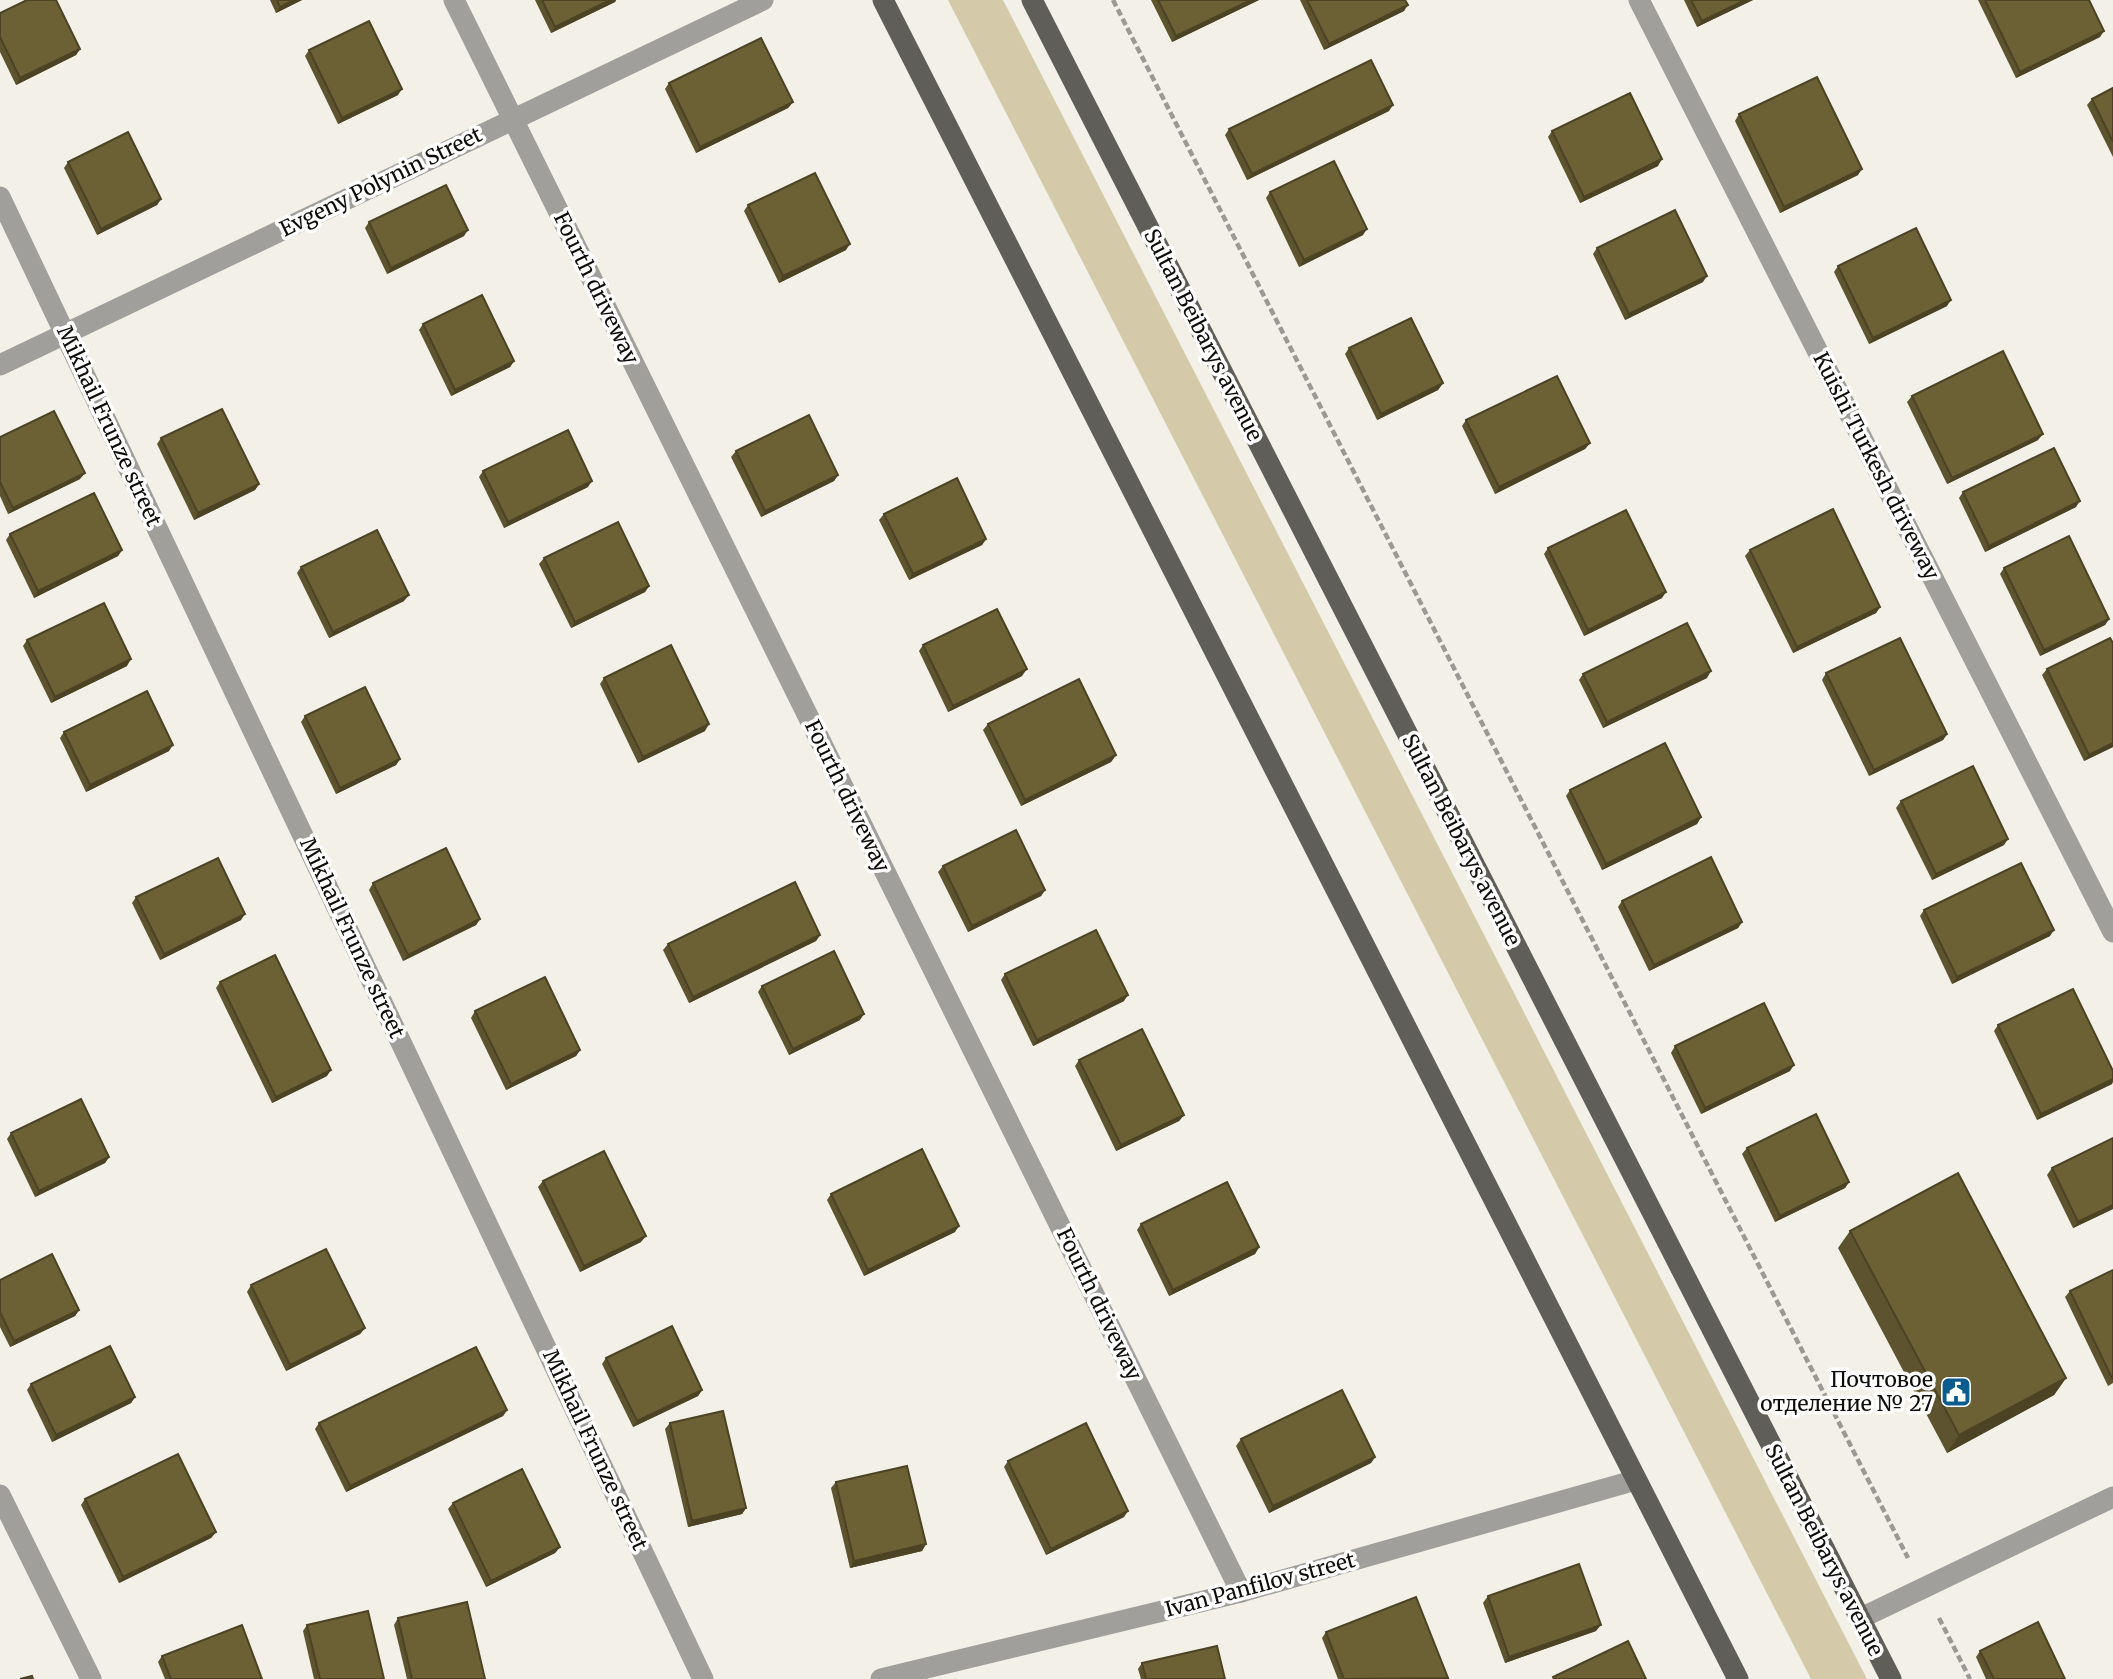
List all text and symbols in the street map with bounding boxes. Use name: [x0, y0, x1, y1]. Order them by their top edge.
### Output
street label: Evgeny Polynin Street: [275, 121, 486, 242]
street label: Fourth driveway: [548, 207, 645, 369]
street label: Sultan Beibarys avenue: [1138, 224, 1269, 445]
street label: Mikhail Frunze street: [51, 321, 168, 530]
street label: Kuishi Turkesh driveway: [1807, 348, 1946, 585]
street label: Fourth driveway: [799, 715, 896, 877]
street label: Sultan Beibarys avenue: [1396, 729, 1527, 950]
street label: Mikhail Frunze street: [294, 833, 411, 1042]
street label: Fourth driveway: [1051, 1223, 1148, 1385]
street label: Mikhail Frunze street: [537, 1345, 654, 1554]
place label: Почтовое отделение № 27: [1760, 1366, 1933, 1417]
public building icon: Почтовое отделение № 27: [1939, 1375, 1973, 1409]
street label: Sultan Beibarys avenue: [1759, 1439, 1890, 1660]
street label: Ivan Panfilov street: [1162, 1546, 1358, 1623]

